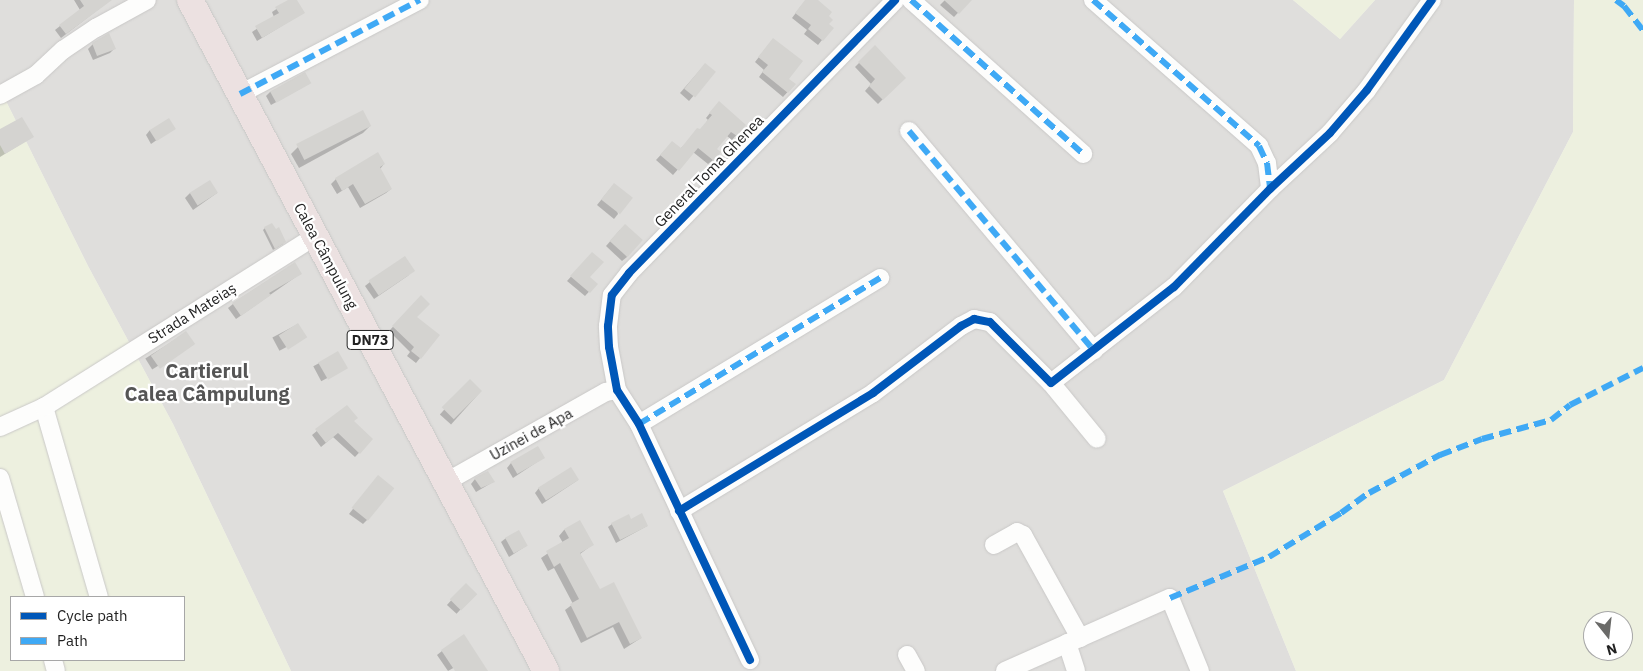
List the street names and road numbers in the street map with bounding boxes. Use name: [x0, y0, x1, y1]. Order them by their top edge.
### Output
street label: General Toma Ghenea: [651, 111, 767, 231]
street label: Calea Câmpulung: [290, 200, 362, 312]
street label: Strada Mateiaș: [145, 279, 239, 347]
road number: DN73: [346, 328, 394, 352]
street label: Uzinei de Apa: [487, 404, 575, 464]

